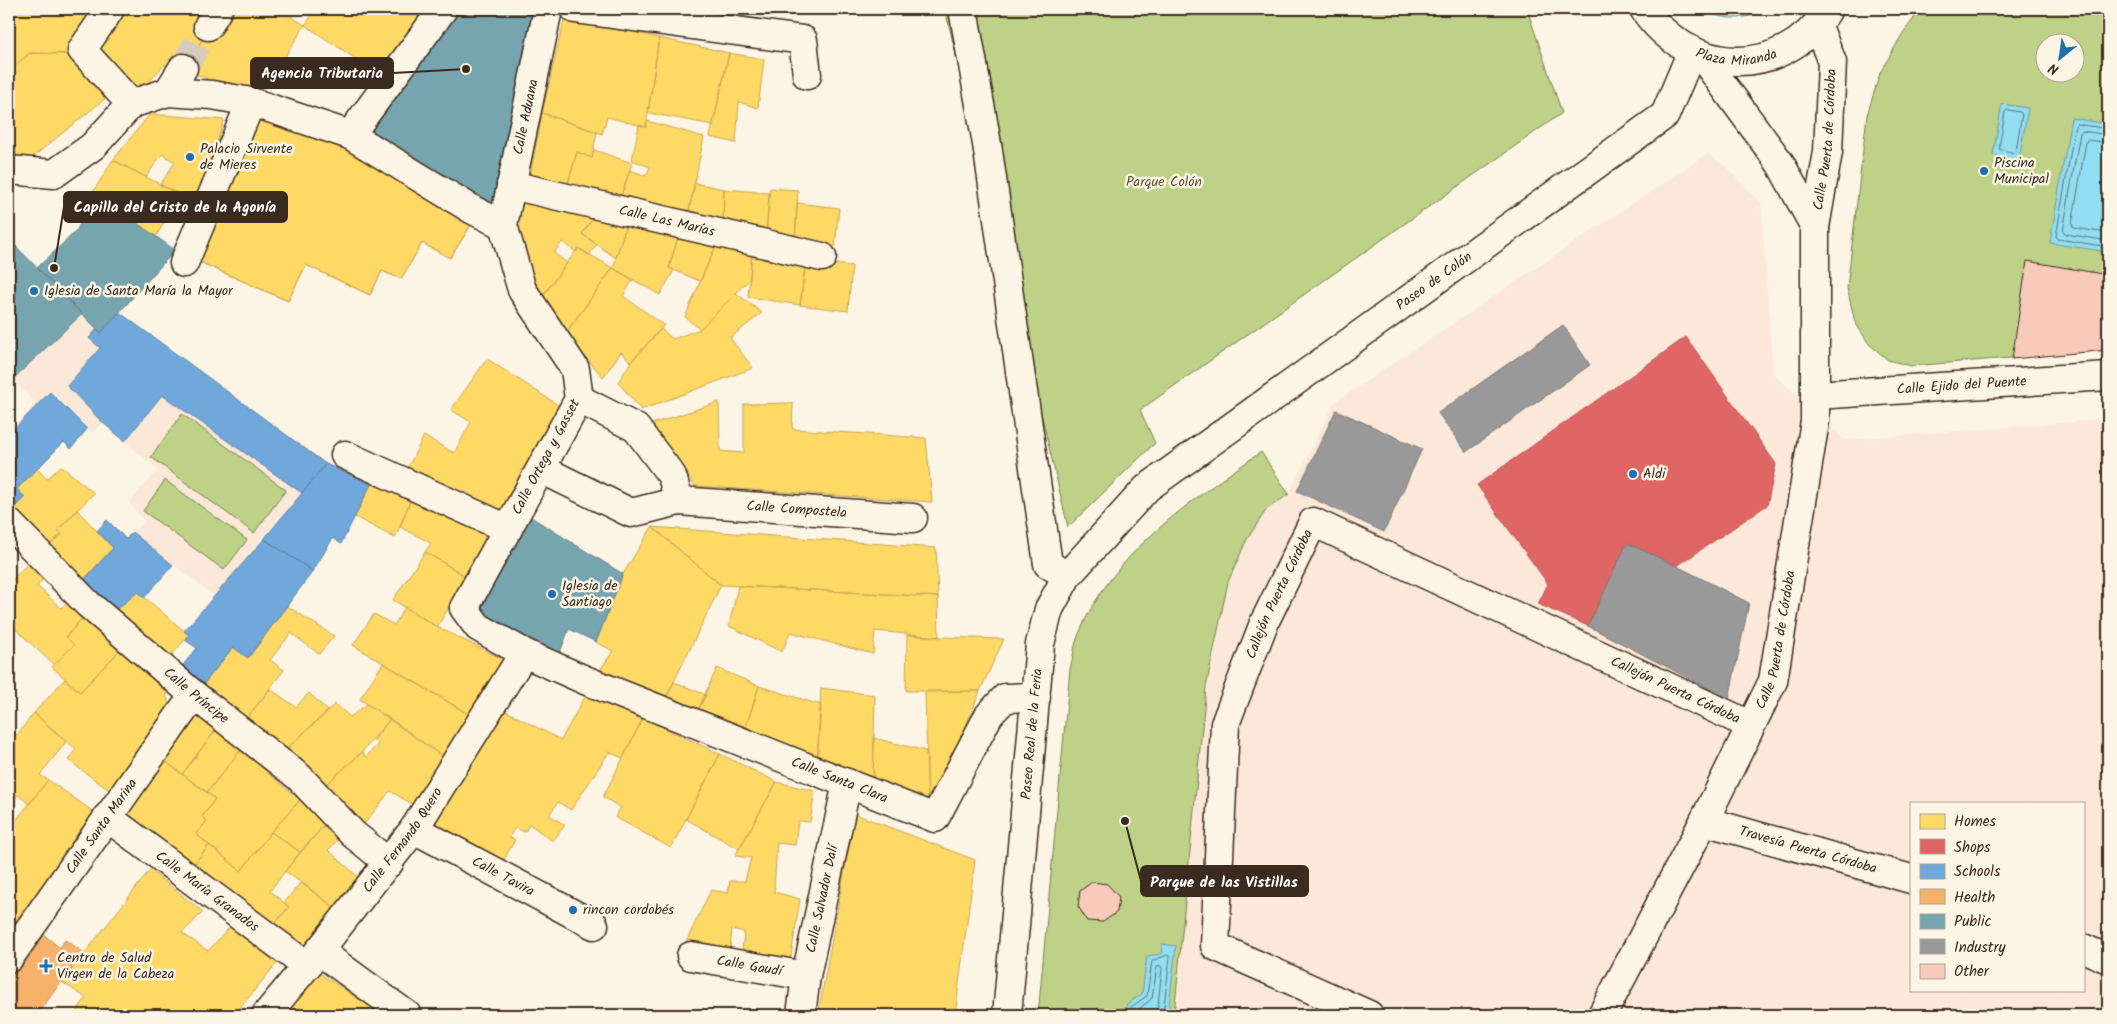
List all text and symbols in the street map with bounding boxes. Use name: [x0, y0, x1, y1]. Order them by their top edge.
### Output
north arrow: [2034, 32, 2084, 82]
street label: Plaza Miranda: [1692, 42, 1780, 72]
text: N: [2045, 57, 2063, 80]
callout: Agencia Tributaria: [251, 58, 393, 88]
text: Agencia Tributaria: [261, 62, 383, 86]
street label: Calle Puerta de Córdoba: [1807, 68, 1843, 212]
street label: Calle Aduana: [507, 77, 545, 157]
place label: Palacio Sirvente de Mieres: [200, 138, 293, 176]
marker: Palacio Sirvente de Mieres: [184, 151, 196, 163]
place label: Piscina Municipal: [1994, 152, 2049, 190]
marker: Piscina Municipal: [1978, 165, 1990, 177]
park label: Parque Colón: [1126, 171, 1202, 193]
callout: Capilla del Cristo de la Agonía: [64, 192, 287, 222]
text: Capilla del Cristo de la Agonía: [74, 196, 277, 220]
street label: Calle Las Marías: [617, 199, 717, 243]
street label: Paseo de Colón: [1391, 246, 1477, 316]
place label: Iglesia de Santa María la Mayor: [44, 280, 234, 302]
marker: Iglesia de Santa María la Mayor: [28, 285, 40, 297]
street label: Calle Ejido del Puente: [1896, 370, 2028, 401]
street label: Calle Ortega y Gasset: [506, 395, 586, 519]
place label: Aldi: [1643, 463, 1666, 485]
marker: Aldi: [1627, 468, 1639, 480]
street label: Calle Compostela: [746, 495, 848, 524]
street label: Callejón Puerta Córdoba: [1240, 525, 1319, 662]
street label: Calle Puerta de Córdoba: [1750, 569, 1802, 713]
place label: Iglesia de Santiago: [562, 575, 618, 613]
marker: Iglesia de Santiago: [546, 588, 558, 600]
street label: Callejón Puerta Córdoba: [1607, 651, 1744, 730]
street label: Calle Príncipe: [158, 662, 234, 730]
street label: Paseo Real de la Feria: [1015, 668, 1049, 801]
street label: Calle Santa Clara: [788, 751, 891, 809]
street label: Calle Santa Marina: [60, 774, 143, 879]
street label: Calle Fernando Quero: [357, 783, 448, 898]
legend: [1910, 802, 2084, 992]
text: Homes: [1954, 810, 1997, 834]
street label: Travesía Puerta Córdoba: [1737, 820, 1879, 880]
text: Shops: [1954, 836, 1991, 860]
street label: Calle Salvador Dalí: [800, 840, 845, 955]
street label: Calle María Granados: [151, 846, 264, 938]
street label: Calle Tavira: [468, 851, 538, 902]
text: Schools: [1954, 860, 2001, 884]
callout: Parque de las Vistillas: [1141, 866, 1308, 896]
text: Parque de las Vistillas: [1150, 871, 1298, 895]
text: Health: [1954, 886, 1995, 910]
place label: rincon cordobés: [583, 899, 674, 921]
marker: rincon cordobés: [567, 904, 579, 916]
text: Public: [1954, 910, 1991, 934]
text: Industry: [1954, 936, 2007, 960]
place label: Centro de Salud Virgen de la Cabeza: [57, 947, 174, 985]
street label: Calle Gaudí: [715, 950, 786, 983]
marker: Centro de Salud Virgen de la Cabeza: [39, 959, 53, 973]
text: Other: [1954, 960, 1990, 984]

